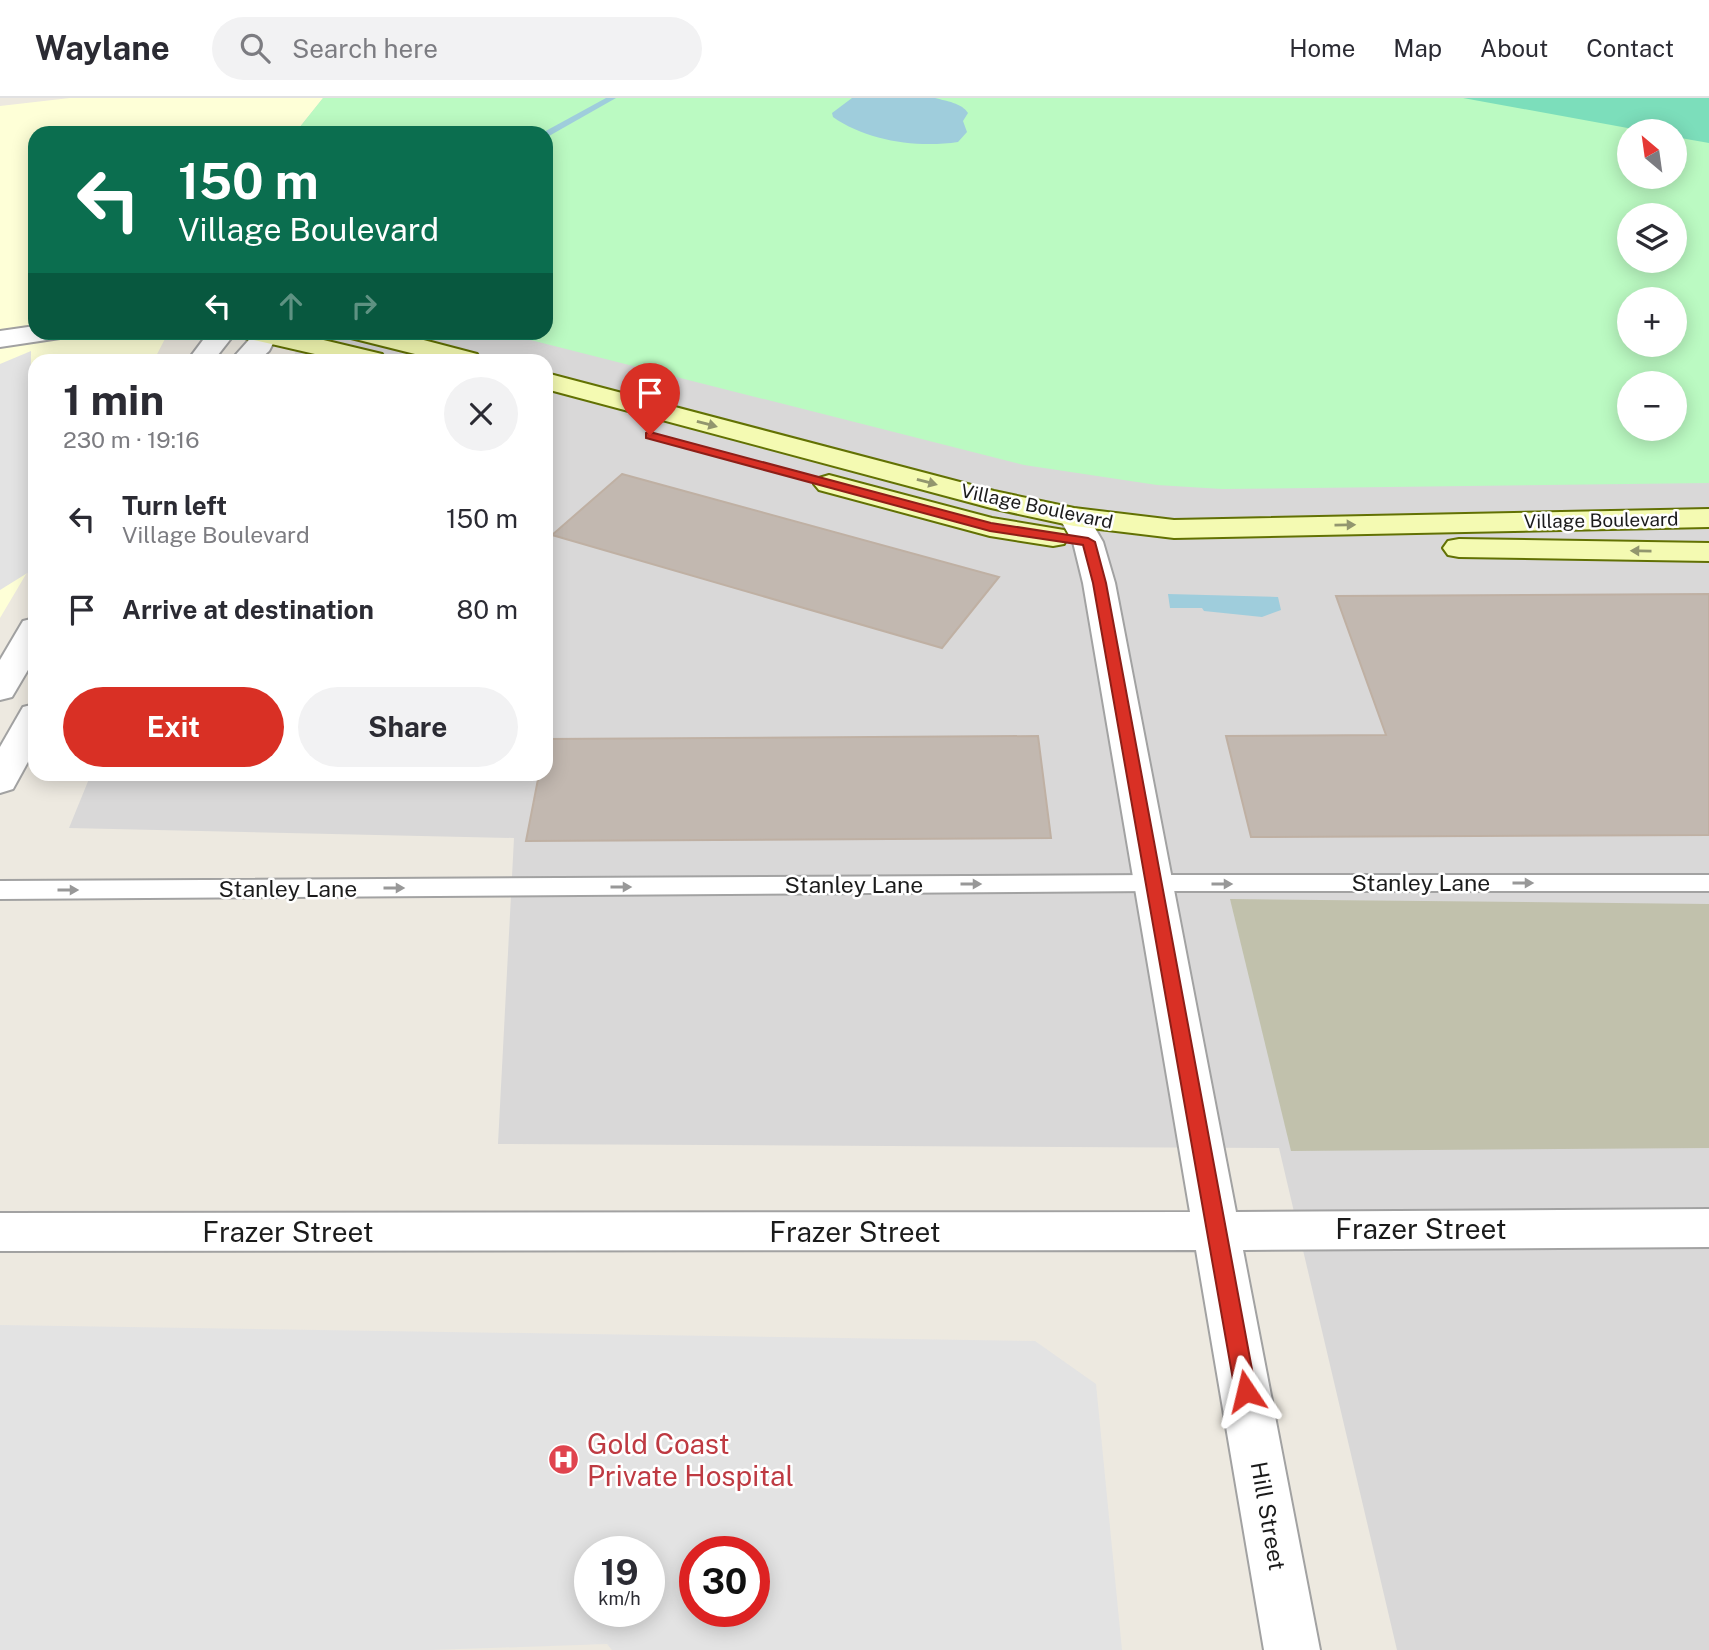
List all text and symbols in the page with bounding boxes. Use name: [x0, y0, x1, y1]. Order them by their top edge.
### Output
search box: [212, 17, 702, 80]
text: Waylane: [35, 29, 170, 67]
icon: search: [236, 29, 274, 67]
text: Search here: [292, 33, 438, 64]
text: Home: [1289, 34, 1355, 62]
text: Map: [1393, 34, 1442, 62]
text: About: [1480, 34, 1548, 62]
text: Contact: [1586, 34, 1674, 62]
north arrow: [1617, 119, 1687, 189]
map controls: [1617, 119, 1687, 441]
text: 150 m: [178, 152, 319, 210]
icon: left: [63, 154, 154, 245]
button: layers: [1617, 203, 1687, 273]
text: Village Boulevard: [178, 211, 439, 248]
icon: left: [199, 287, 237, 325]
icon: ahead: [272, 287, 310, 325]
icon: right: [345, 287, 383, 325]
button: +: [1617, 287, 1687, 357]
pin: [620, 363, 680, 435]
button: −: [1617, 371, 1687, 441]
icon: arrive: [631, 374, 669, 412]
text: 1 min: [63, 375, 164, 424]
button: close: [444, 377, 518, 451]
one-way arrow: [696, 419, 718, 430]
text: 230 m · 19:16: [63, 426, 200, 453]
one-way arrow: [916, 477, 938, 488]
street label: Village Boulevard: [959, 479, 1115, 533]
text: Turn left: [122, 490, 227, 521]
icon: left: [63, 500, 101, 538]
text: 150 m: [446, 503, 518, 534]
street label: Village Boulevard: [1523, 508, 1679, 532]
one-way arrow: [1334, 520, 1356, 531]
text: Village Boulevard: [122, 521, 310, 548]
one-way arrow: [1630, 545, 1652, 557]
icon: arrive: [63, 591, 101, 629]
text: Arrive at destination: [122, 594, 374, 625]
text: 80 m: [457, 594, 518, 625]
button: Exit: [63, 687, 284, 767]
button: Share: [298, 687, 518, 767]
street label: Stanley Lane: [1352, 869, 1490, 896]
street label: Stanley Lane: [785, 871, 923, 898]
street label: Stanley Lane: [219, 875, 357, 902]
one-way arrow: [1512, 877, 1534, 889]
one-way arrow: [960, 878, 982, 890]
one-way arrow: [1211, 878, 1233, 890]
one-way arrow: [610, 881, 632, 893]
one-way arrow: [383, 882, 405, 894]
one-way arrow: [57, 884, 79, 896]
street label: Frazer Street: [1335, 1212, 1507, 1245]
street label: Frazer Street: [202, 1215, 374, 1248]
street label: Frazer Street: [769, 1215, 941, 1248]
position arrow: [1209, 1354, 1283, 1428]
place label: Gold Coast Private Hospital: [587, 1427, 794, 1492]
hospital icon: Gold Coast Private Hospital: [547, 1443, 581, 1477]
street label: Hill Street: [1246, 1459, 1291, 1572]
speed limit sign: 30: [679, 1536, 770, 1627]
text: 19: [600, 1552, 639, 1593]
text: km/h: [598, 1588, 641, 1609]

